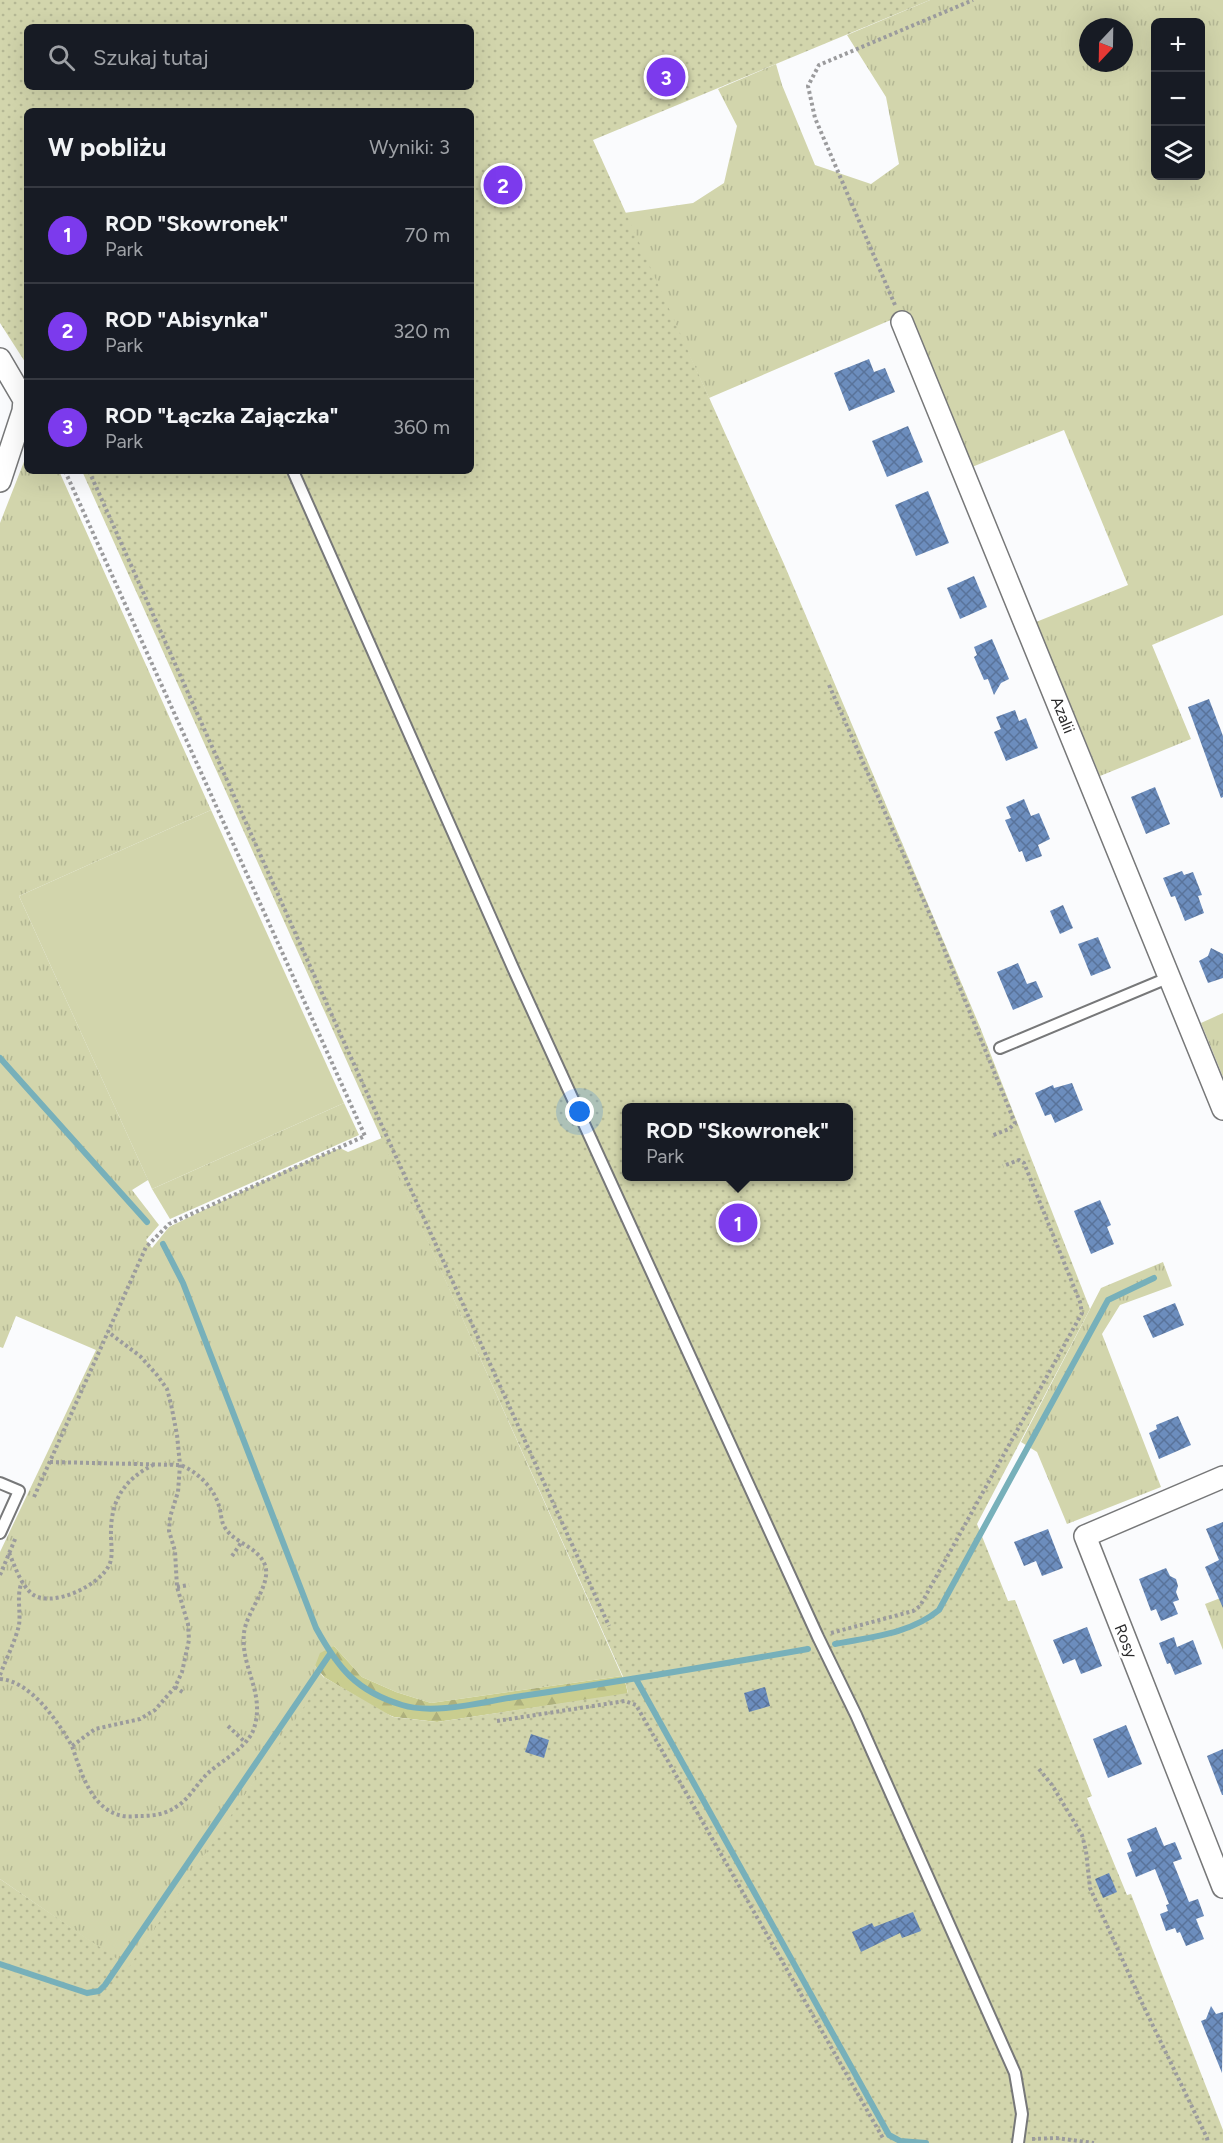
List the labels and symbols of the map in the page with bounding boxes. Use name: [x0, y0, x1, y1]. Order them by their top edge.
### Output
north arrow: [1079, 18, 1133, 72]
pin: 3: [646, 54, 686, 100]
pin: 2: [484, 162, 522, 207]
street label: Azalii: [1047, 694, 1079, 736]
your location: [565, 1097, 594, 1126]
pin: 1: [718, 1200, 758, 1246]
street label: Rosy: [1111, 1621, 1142, 1661]

